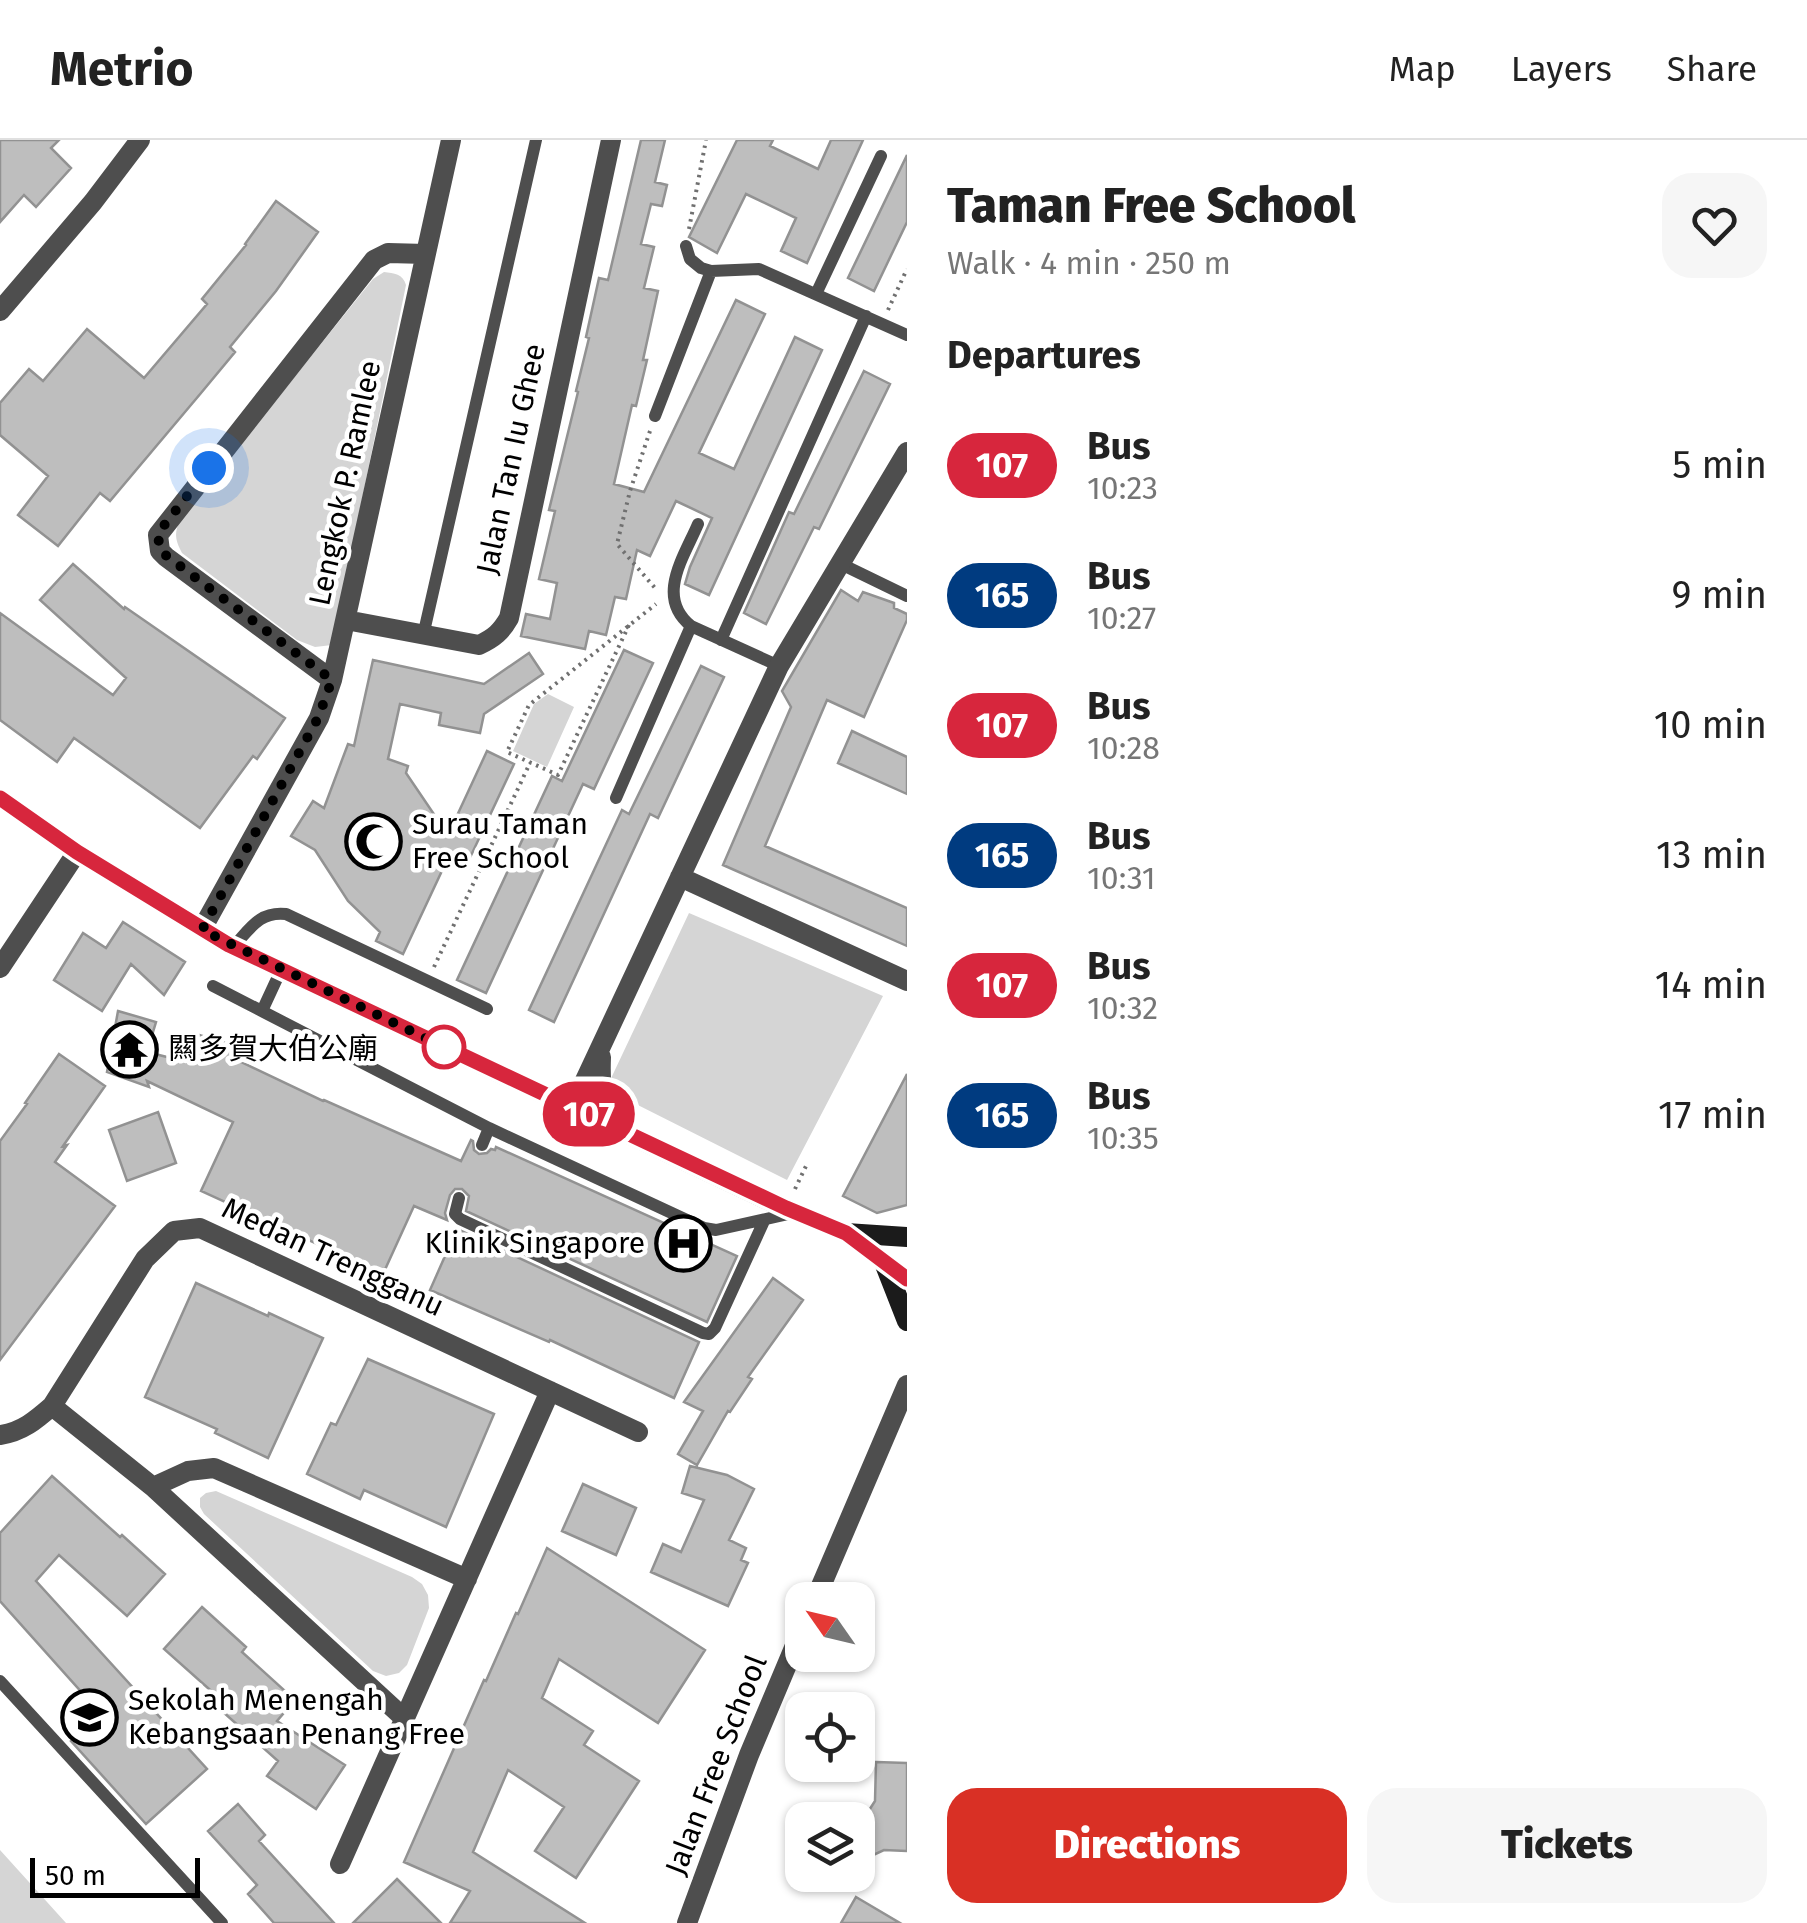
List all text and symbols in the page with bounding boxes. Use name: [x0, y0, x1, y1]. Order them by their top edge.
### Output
text: Metrio: [50, 40, 194, 98]
text: Map: [1389, 48, 1456, 90]
text: Layers: [1511, 48, 1612, 90]
text: Share: [1667, 48, 1757, 90]
button: heart: [1662, 173, 1767, 278]
text: Taman Free School: [947, 177, 1355, 235]
text: Walk · 4 min · 250 m: [947, 244, 1231, 282]
text: Departures: [947, 332, 1141, 378]
street label: Jalan Tan Iu Ghee: [469, 340, 553, 578]
street label: Lengkok P. Ramlee: [301, 357, 389, 609]
text: Bus: [1087, 423, 1151, 469]
text: 5 min: [1672, 442, 1767, 488]
your location: [184, 443, 234, 493]
text: 107: [976, 444, 1028, 486]
text: 10:23: [1087, 469, 1158, 507]
text: Bus: [1087, 553, 1151, 599]
text: 9 min: [1671, 572, 1767, 618]
text: 165: [975, 574, 1029, 616]
text: 10:27: [1087, 599, 1156, 637]
text: Bus: [1087, 683, 1151, 729]
text: 10 min: [1654, 702, 1767, 748]
text: 107: [976, 704, 1028, 746]
text: 10:28: [1087, 729, 1160, 767]
place label: Surau Taman Free School: [412, 806, 588, 876]
mosque icon: Surau Taman Free School: [343, 811, 403, 871]
text: Bus: [1087, 813, 1151, 859]
text: 13 min: [1656, 832, 1767, 878]
text: 165: [975, 834, 1029, 876]
text: 10:31: [1087, 859, 1156, 897]
text: Bus: [1087, 943, 1151, 989]
text: 14 min: [1655, 962, 1767, 1008]
text: 107: [976, 964, 1028, 1006]
text: 10:32: [1087, 989, 1158, 1027]
temple icon: 闗多賀大伯公廟: [99, 1019, 159, 1079]
unlabelled marker: [423, 1026, 465, 1068]
place label: 闗多賀大伯公廟: [168, 1031, 378, 1067]
text: Bus: [1087, 1073, 1151, 1119]
line badge: 107: [532, 1082, 646, 1146]
text: 17 min: [1658, 1092, 1767, 1138]
text: 107: [563, 1093, 615, 1135]
text: 165: [975, 1094, 1029, 1136]
text: 10:35: [1087, 1119, 1159, 1157]
street label: Medan Trengganu: [216, 1190, 450, 1324]
hospital icon: Klinik Singapore: [654, 1213, 714, 1273]
place label: Klinik Singapore: [425, 1225, 645, 1261]
north arrow: [785, 1582, 875, 1672]
map controls: [785, 1582, 875, 1892]
street label: Jalan Free School: [657, 1650, 775, 1880]
place label: Sekolah Menengah Kebangsaan Penang Free: [128, 1682, 465, 1752]
school or university icon: Sekolah Menengah Kebangsaan Penang Free: [59, 1687, 119, 1747]
button: locate: [785, 1692, 875, 1782]
button: Directions: [947, 1788, 1347, 1903]
button: Tickets: [1367, 1788, 1767, 1903]
button: layers: [785, 1802, 875, 1892]
scale bar: [30, 1853, 200, 1898]
text: 50 m: [45, 1859, 106, 1892]

